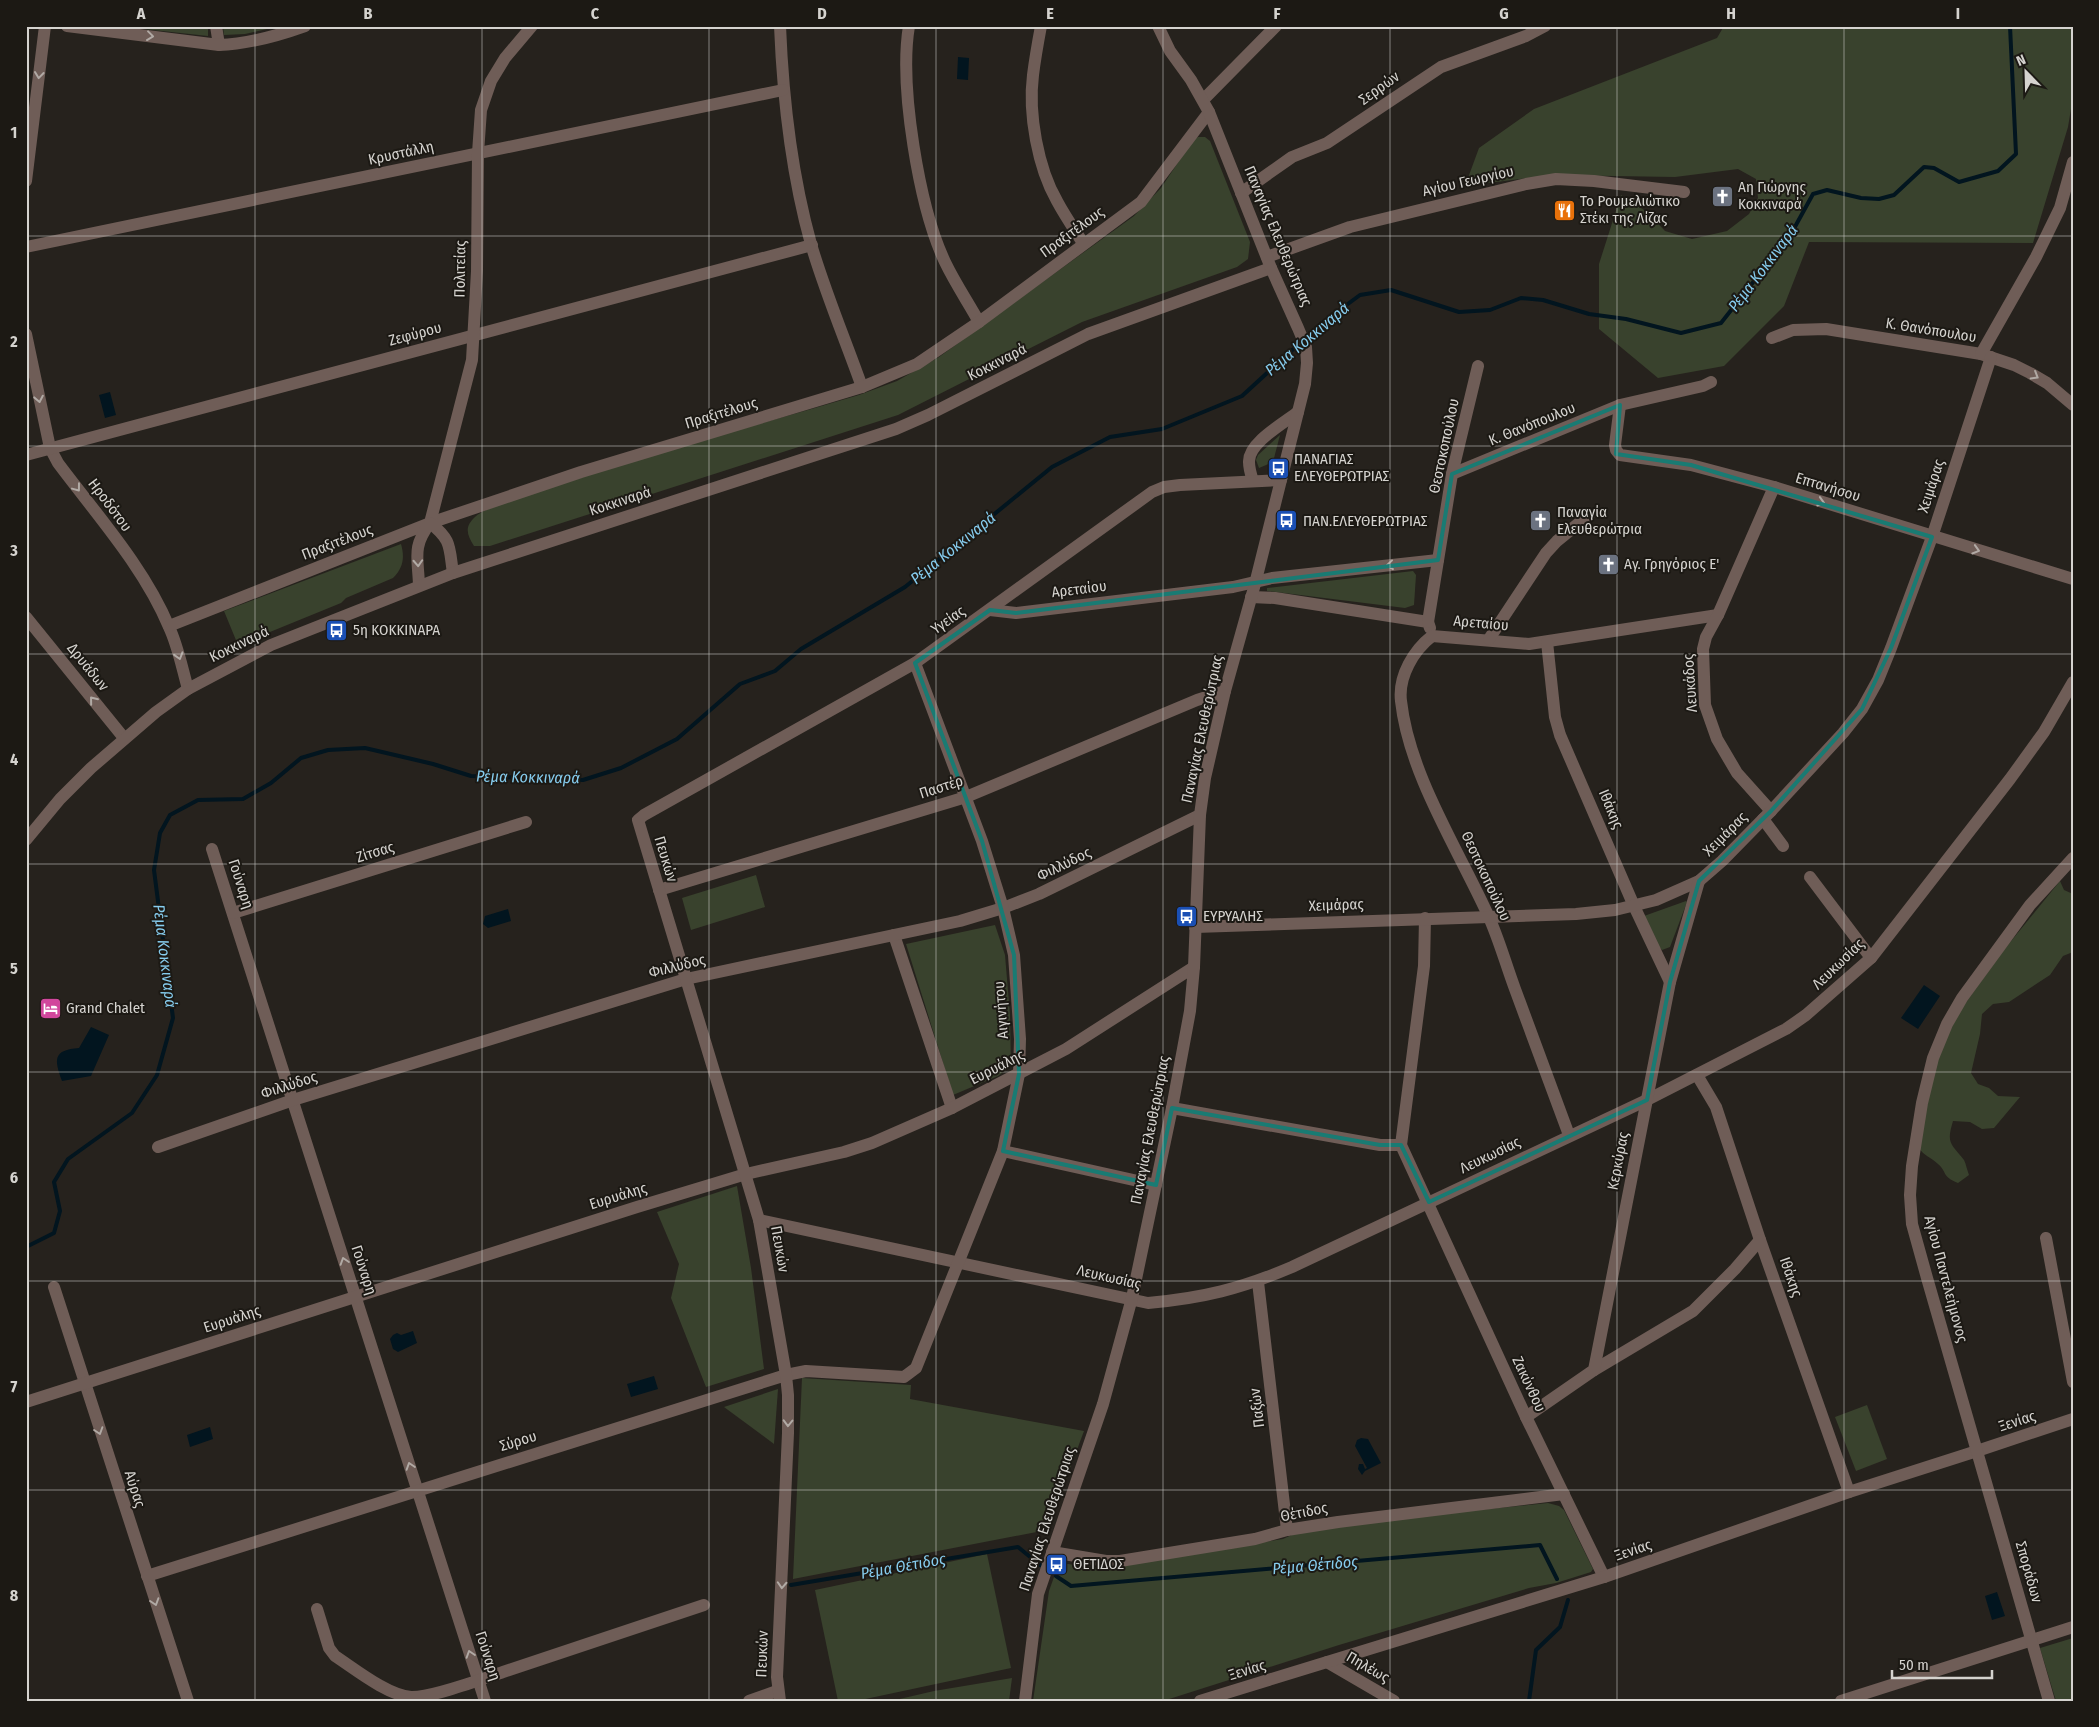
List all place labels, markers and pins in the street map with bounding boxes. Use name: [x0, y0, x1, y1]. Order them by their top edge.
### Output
place label: Αη Γιώργης Κοκκιναρά: [1738, 178, 1807, 213]
church icon: Αη Γιώργης Κοκκιναρά: [1710, 184, 1734, 208]
place label: Το Ρουμελιώτικο Στέκι της Λίζας: [1580, 192, 1680, 227]
restaurant icon: Το Ρουμελιώτικο Στέκι της Λίζας: [1552, 198, 1576, 222]
place label: ΠΑΝΑΓΙΑΣ ΕΛΕΥΘΕΡΩΤΡΙΑΣ: [1294, 450, 1390, 485]
bus stop icon: ΠΑΝΑΓΙΑΣ ΕΛΕΥΘΕΡΩΤΡΙΑΣ: [1266, 456, 1290, 480]
place label: Παναγία Ελευθερώτρια: [1557, 503, 1642, 538]
bus stop icon: ΠΑΝ.ΕΛΕΥΘΕΡΩΤΡΙΑΣ: [1275, 509, 1299, 533]
church icon: Παναγία Ελευθερώτρια: [1529, 509, 1553, 533]
place label: ΠΑΝ.ΕΛΕΥΘΕΡΩΤΡΙΑΣ: [1303, 512, 1428, 530]
church icon: Αγ. Γρηγόριος Ε': [1596, 552, 1620, 576]
place label: Αγ. Γρηγόριος Ε': [1624, 555, 1719, 573]
bus stop icon: 5η ΚΟΚΚΙΝΑΡΑ: [325, 618, 349, 642]
place label: 5η ΚΟΚΚΙΝΑΡΑ: [353, 621, 440, 639]
bus stop icon: ΕΥΡΥΑΛΗΣ: [1175, 904, 1199, 928]
place label: ΕΥΡΥΑΛΗΣ: [1203, 907, 1263, 925]
hotel icon: Grand Chalet: [38, 996, 62, 1020]
place label: Grand Chalet: [66, 999, 145, 1017]
bus stop icon: ΘΕΤΙΔΟΣ: [1045, 1552, 1069, 1576]
place label: ΘΕΤΙΔΟΣ: [1073, 1555, 1124, 1573]

